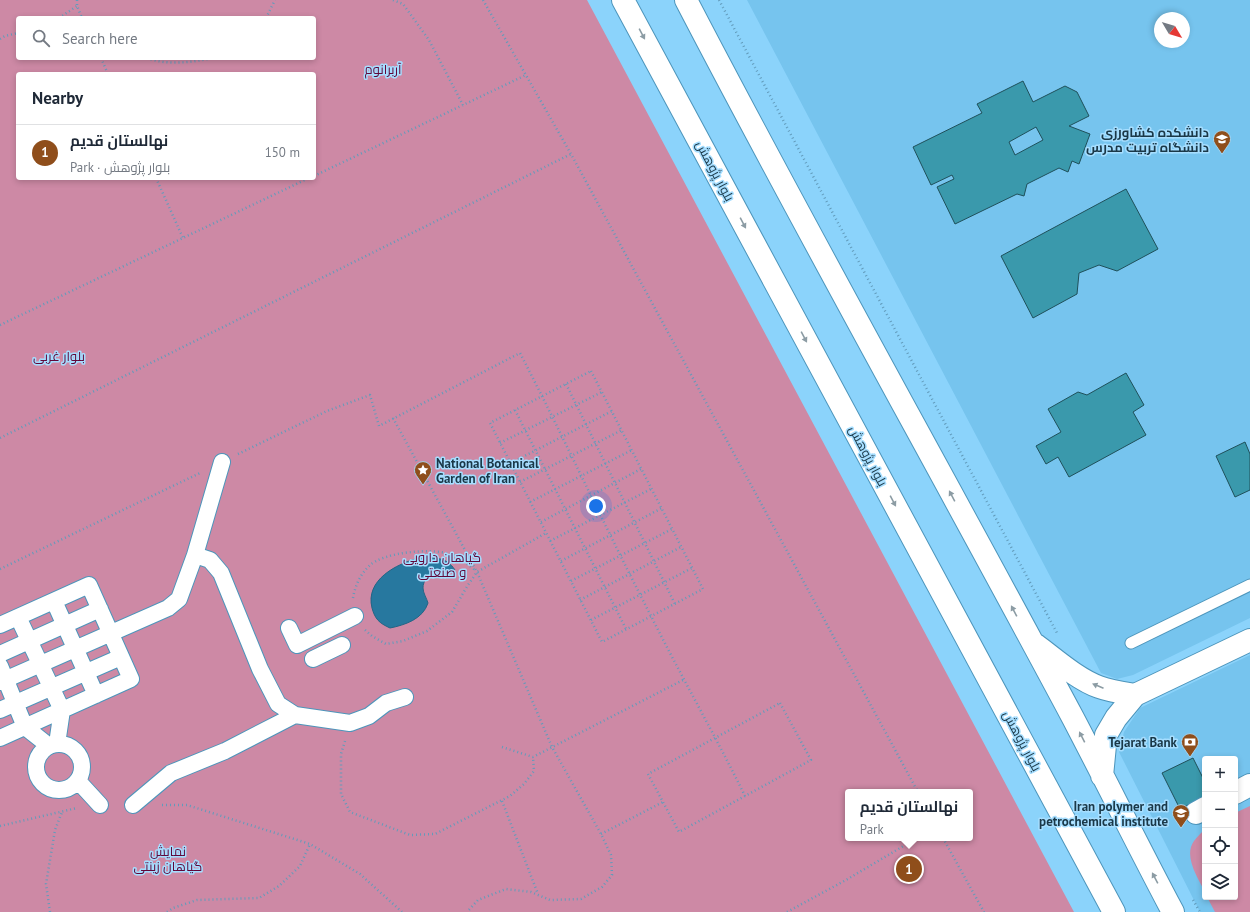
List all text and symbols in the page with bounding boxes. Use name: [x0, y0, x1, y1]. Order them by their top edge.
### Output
north arrow: [1154, 12, 1190, 48]
search box: [16, 16, 316, 60]
icon: search: [30, 27, 52, 49]
text: Search here: [62, 29, 138, 48]
one-way arrow: [638, 29, 645, 40]
park label: آربرانوم: [365, 61, 402, 79]
text: Nearby: [32, 87, 83, 109]
place label: دانشکده کشاورزی دانشگاه تربیت مدرس: [1086, 124, 1209, 156]
school or university icon: دانشکده کشاورزی دانشگاه تربیت مدرس: [1212, 129, 1232, 154]
text: نهالستان قدیم: [70, 131, 168, 150]
street label: بلوار پژوهش: [691, 138, 738, 205]
text: 1: [41, 144, 49, 161]
text: 150 m: [265, 144, 300, 161]
text: Park · بلوار پژوهش: [70, 159, 170, 176]
one-way arrow: [740, 217, 746, 229]
one-way arrow: [801, 331, 808, 343]
park label: بلوار غربی: [33, 348, 85, 365]
street label: بلوار پژوهش: [844, 423, 891, 490]
place label: National Botanical Garden of Iran: [436, 455, 539, 487]
place icon: National Botanical Garden of Iran: [413, 460, 433, 485]
one-way arrow: [949, 490, 955, 502]
one-way arrow: [889, 495, 896, 507]
your location: [586, 496, 606, 516]
park label: گیاهان دارویی و صنعتی: [403, 549, 481, 581]
one-way arrow: [1011, 605, 1017, 616]
one-way arrow: [1092, 683, 1103, 689]
street label: بلوار پژوهش: [998, 708, 1045, 775]
one-way arrow: [1079, 732, 1085, 743]
bank icon: Tejarat Bank: [1180, 732, 1200, 757]
place label: Tejarat Bank: [1108, 734, 1178, 751]
map controls: [1202, 756, 1238, 900]
button: +: [1202, 756, 1238, 792]
popup: [845, 789, 973, 841]
button: −: [1202, 792, 1238, 828]
text: نهالستان قدیم: [860, 797, 958, 816]
place label: Iran polymer and petrochemical institute: [1039, 798, 1168, 830]
school or university icon: Iran polymer and petrochemical institute: [1171, 803, 1191, 828]
text: Park: [860, 821, 884, 838]
button: locate: [1202, 828, 1238, 864]
park label: نمایش گیاهان زینتی: [134, 843, 202, 875]
pin: 1: [896, 854, 922, 884]
button: layers: [1202, 864, 1238, 900]
one-way arrow: [1151, 872, 1158, 884]

